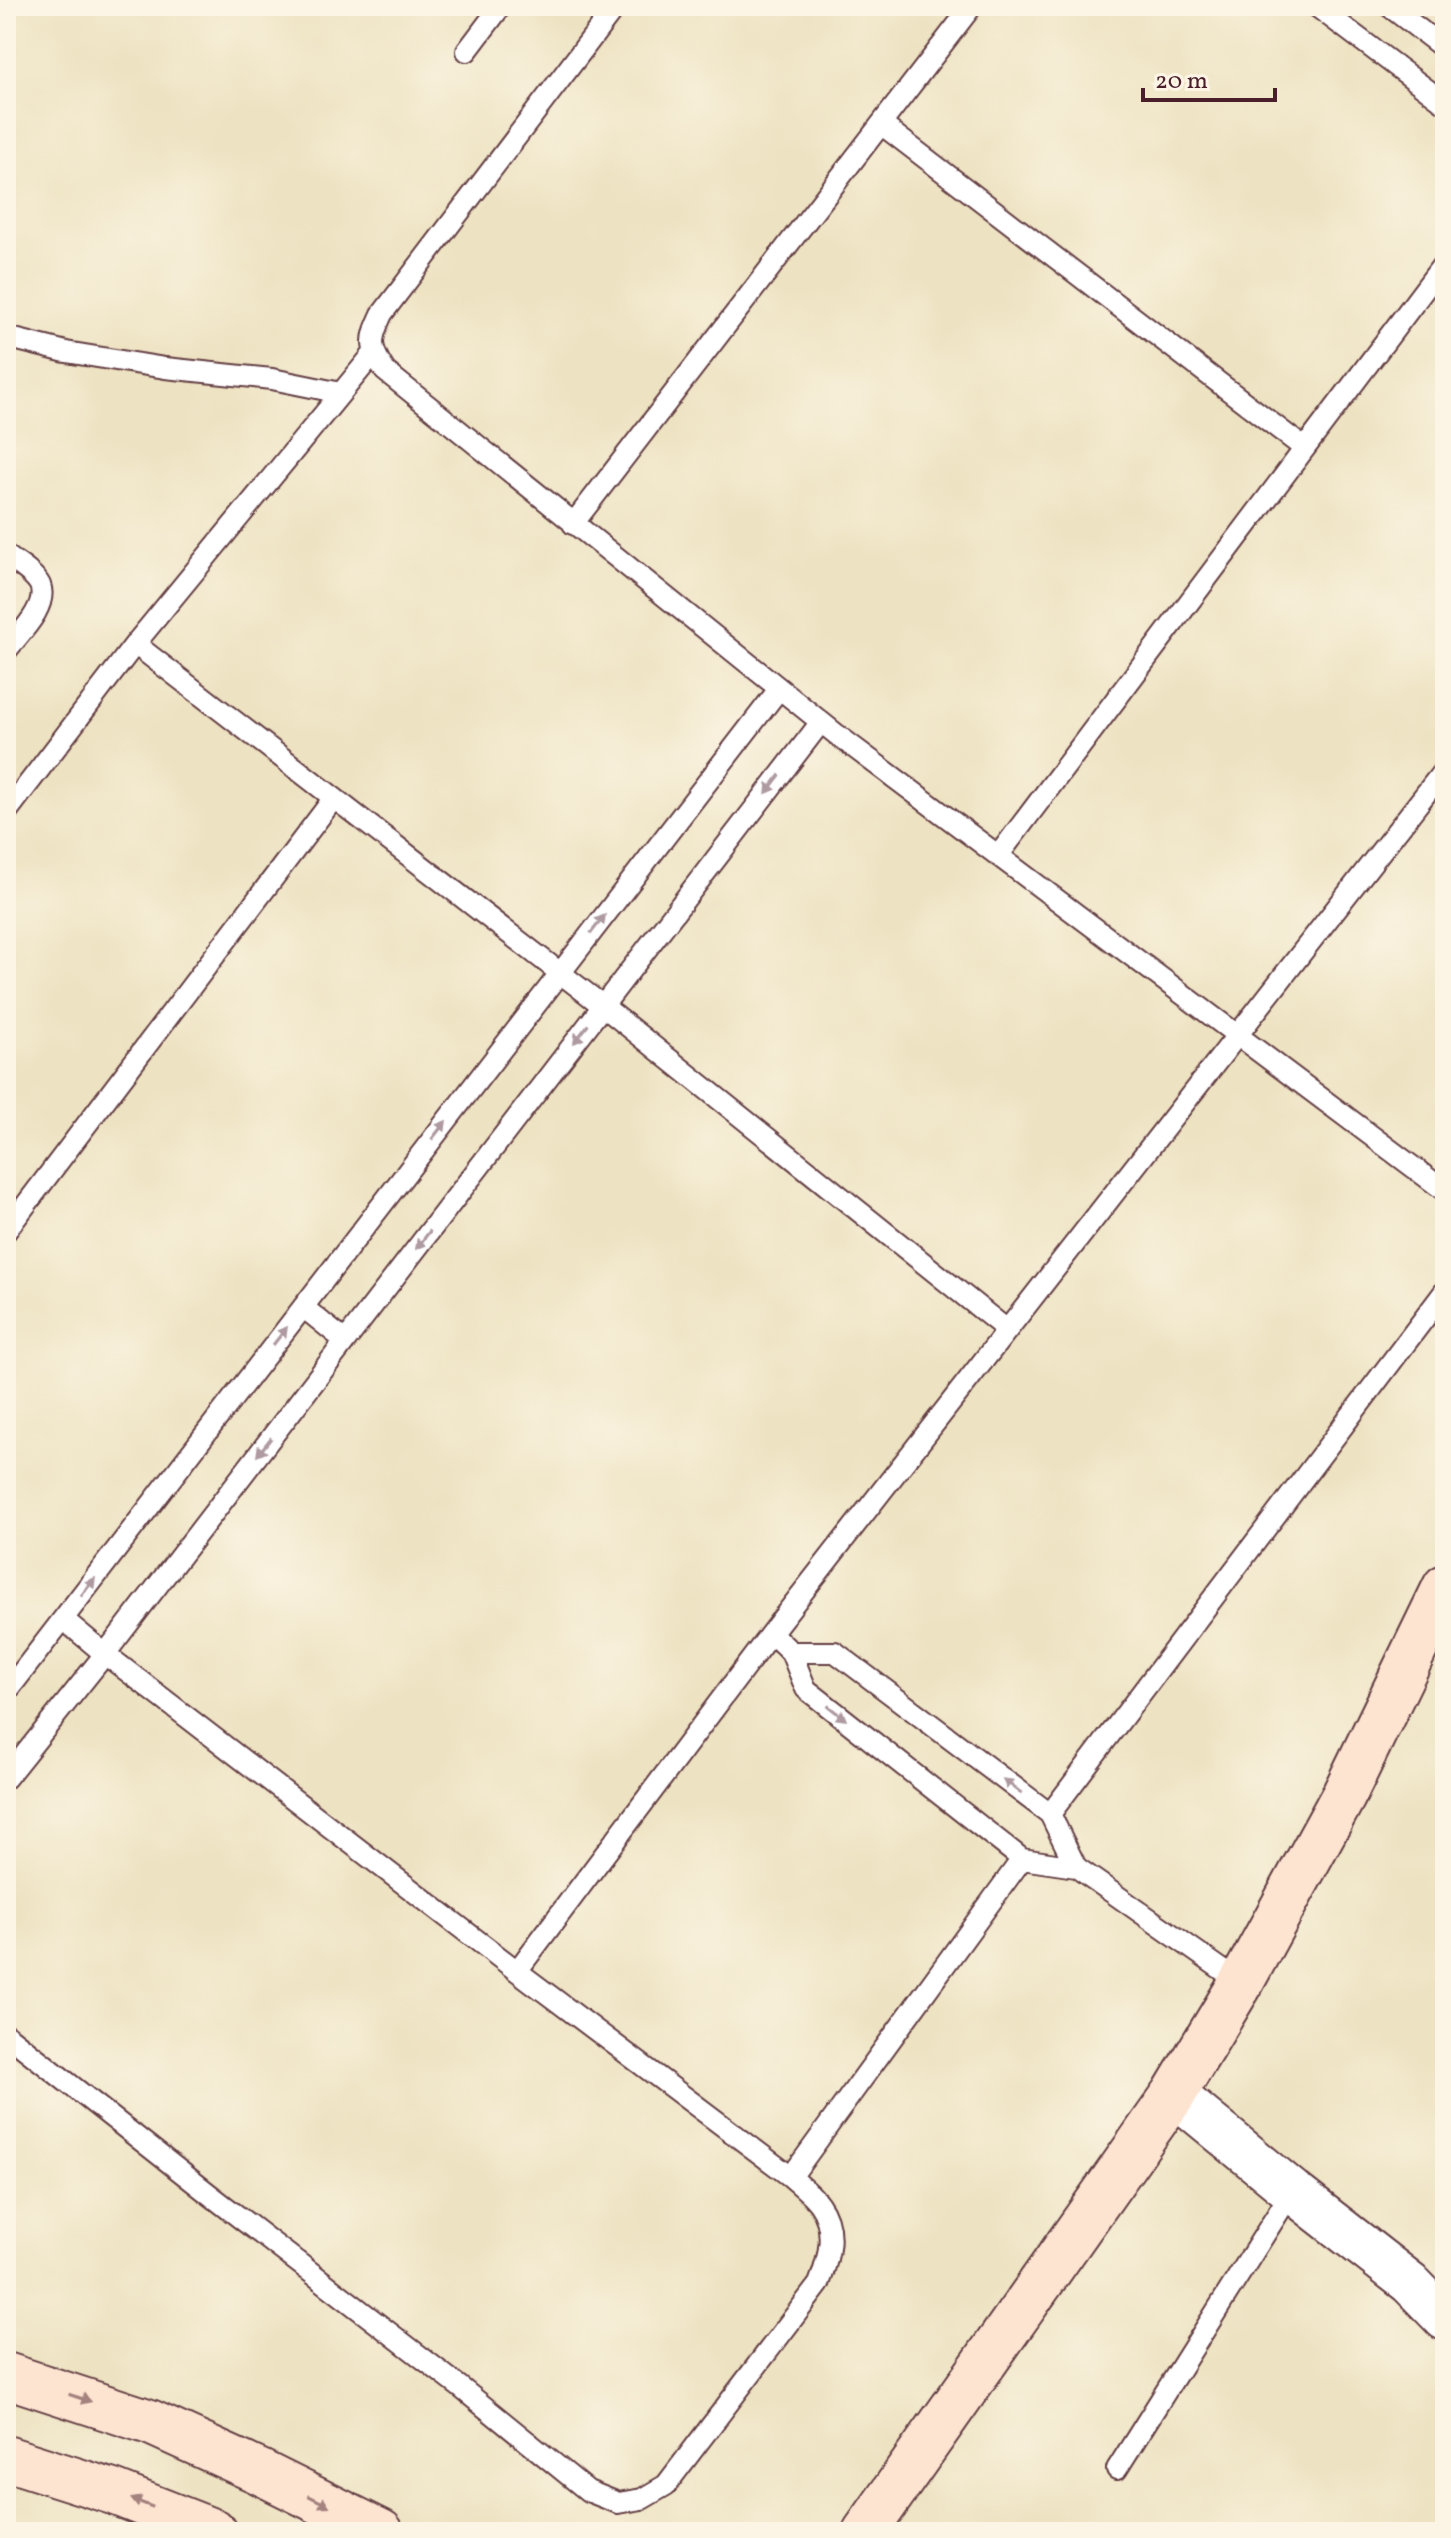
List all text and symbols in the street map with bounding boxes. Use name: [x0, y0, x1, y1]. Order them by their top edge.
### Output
scale bar: [1143, 52, 1275, 102]
text: 20 m: [1155, 65, 1208, 99]
one-way arrow: [766, 774, 782, 794]
one-way arrow: [589, 914, 605, 934]
one-way arrow: [574, 1024, 590, 1045]
one-way arrow: [430, 1120, 446, 1140]
one-way arrow: [415, 1230, 431, 1251]
one-way arrow: [272, 1326, 288, 1346]
one-way arrow: [256, 1436, 273, 1457]
one-way arrow: [79, 1577, 95, 1597]
one-way arrow: [827, 1704, 847, 1720]
one-way arrow: [1002, 1778, 1022, 1794]
one-way arrow: [69, 2393, 93, 2405]
one-way arrow: [307, 2495, 330, 2508]
one-way arrow: [130, 2496, 154, 2509]

